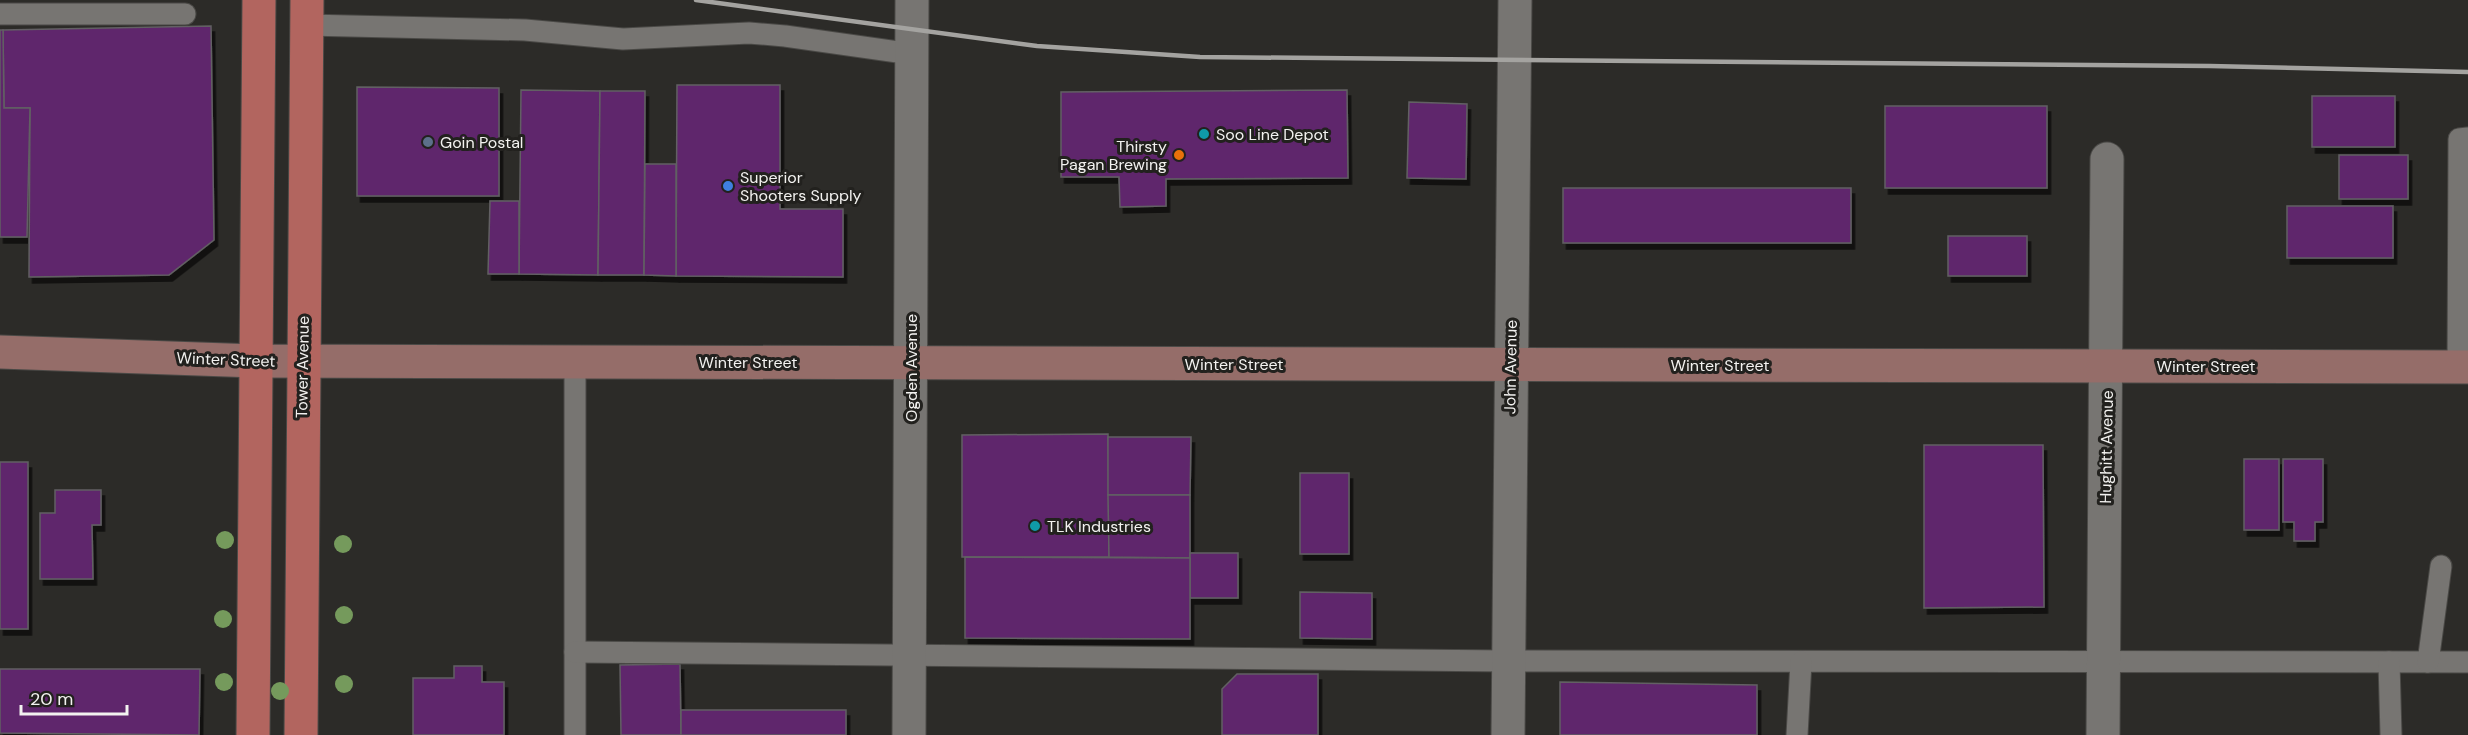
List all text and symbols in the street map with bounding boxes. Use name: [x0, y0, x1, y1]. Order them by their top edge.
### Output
place label: Soo Line Depot: [1216, 124, 1329, 145]
marker: Soo Line Depot: [1197, 127, 1211, 141]
place label: Goin Postal: [440, 132, 523, 153]
marker: Goin Postal: [421, 135, 435, 149]
place label: Thirsty Pagan Brewing: [1060, 136, 1167, 175]
marker: Thirsty Pagan Brewing: [1172, 148, 1186, 162]
place label: Superior Shooters Supply: [740, 167, 862, 206]
marker: Superior Shooters Supply: [721, 179, 735, 193]
street label: Ogden Avenue: [901, 314, 922, 422]
street label: Tower Avenue: [291, 316, 314, 418]
street label: John Avenue: [1499, 320, 1522, 414]
street label: Winter Street: [176, 347, 276, 372]
street label: Winter Street: [698, 352, 798, 373]
street label: Winter Street: [1184, 354, 1284, 375]
street label: Winter Street: [1670, 355, 1770, 376]
street label: Winter Street: [2156, 356, 2256, 377]
street label: Hughitt Avenue: [2095, 390, 2118, 504]
place label: TLK Industries: [1047, 516, 1151, 537]
marker: TLK Industries: [1028, 519, 1042, 533]
scale bar: [21, 678, 128, 716]
text: 20 m: [30, 687, 73, 711]

